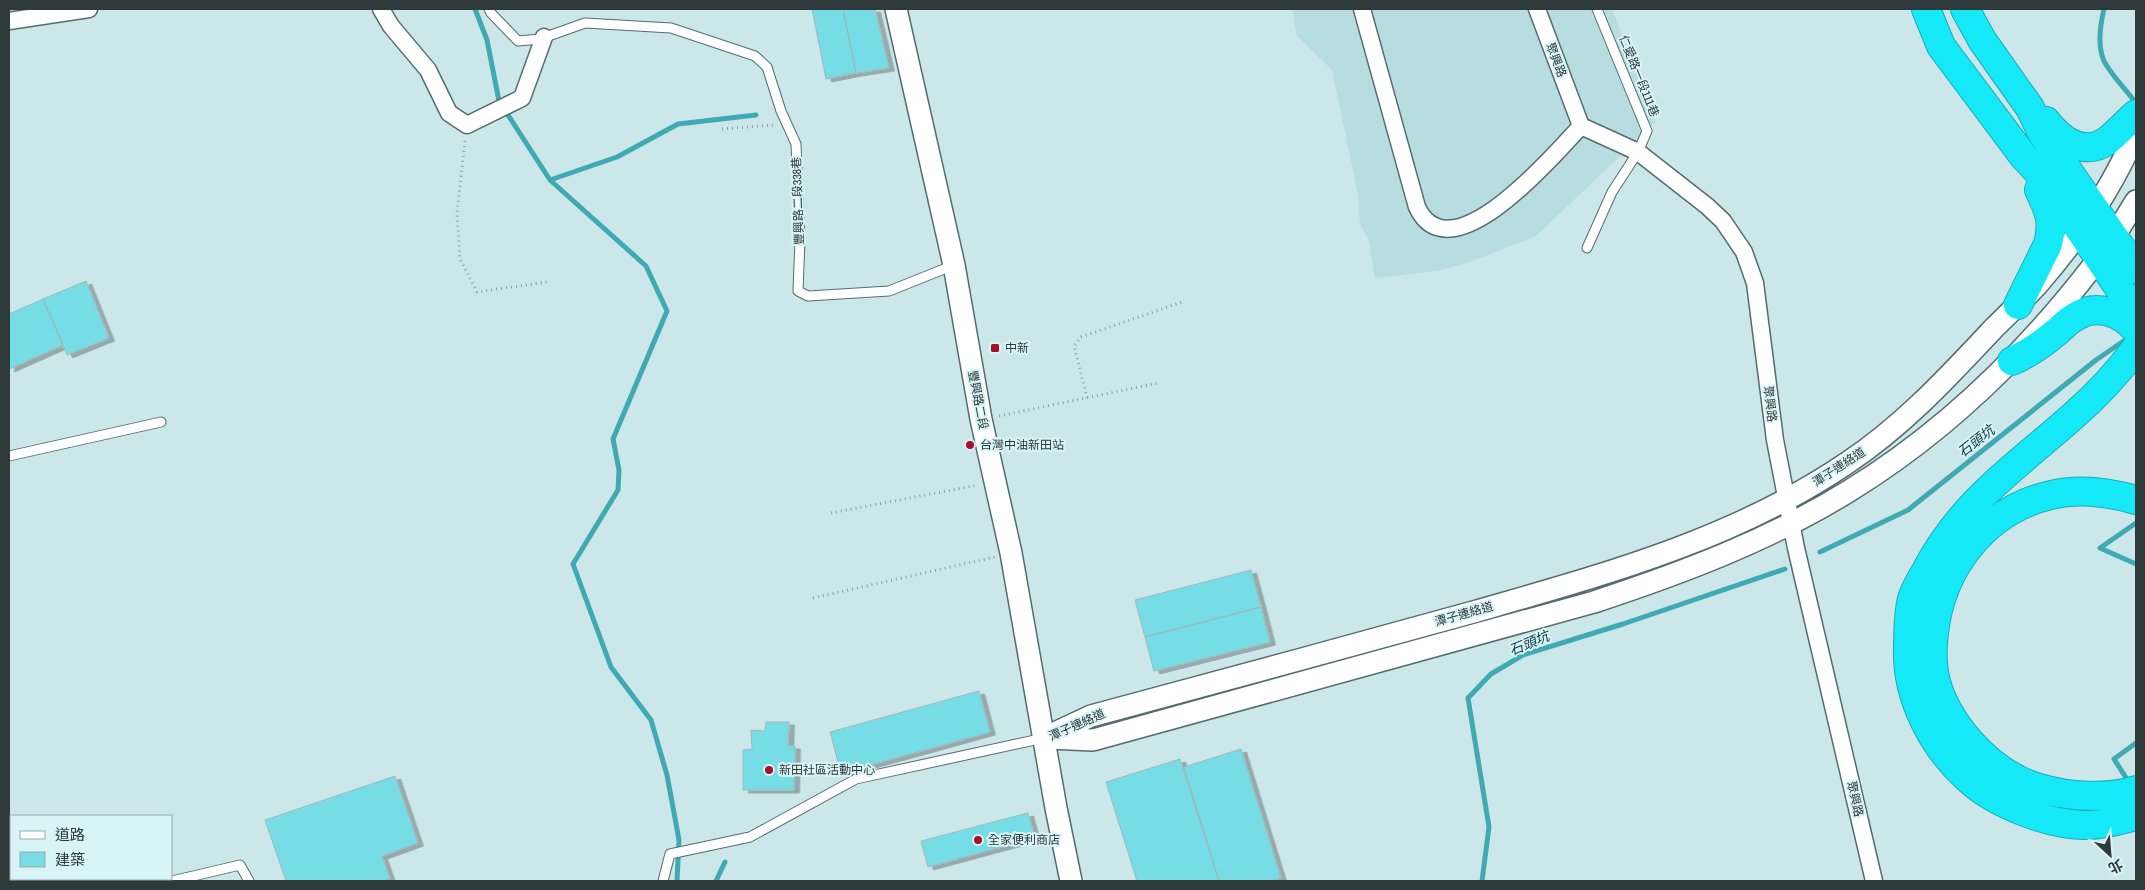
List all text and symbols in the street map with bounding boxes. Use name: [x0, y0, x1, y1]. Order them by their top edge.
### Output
street label: 仁愛路一段111巷: [1615, 33, 1663, 119]
street label: 聚興路: [1542, 40, 1570, 80]
street label: 豐興路二段338巷: [788, 157, 808, 245]
place label: 中新: [1005, 340, 1029, 356]
marker: 中新: [989, 342, 1001, 354]
street label: 豐興路二段: [964, 369, 992, 431]
street label: 聚興路: [1760, 385, 1780, 423]
water label: 石頭坑: [1954, 420, 2000, 461]
place label: 台灣中油新田站: [980, 437, 1064, 453]
marker: 台灣中油新田站: [964, 439, 976, 451]
street label: 潭子連絡道: [1809, 444, 1869, 490]
street label: 潭子連絡道: [1433, 598, 1495, 630]
water label: 石頭坑: [1506, 626, 1554, 659]
street label: 潭子連絡道: [1046, 705, 1108, 745]
place label: 新田社區活動中心: [779, 762, 875, 778]
marker: 新田社區活動中心: [763, 764, 775, 776]
street label: 聚興路: [1843, 780, 1867, 818]
legend: [10, 815, 172, 880]
text: 道路: [55, 824, 85, 845]
north arrow: [2085, 830, 2135, 880]
place label: 全家便利商店: [988, 832, 1060, 848]
marker: 全家便利商店: [972, 834, 984, 846]
text: 建築: [55, 849, 85, 870]
text: 北: [2105, 856, 2126, 878]

